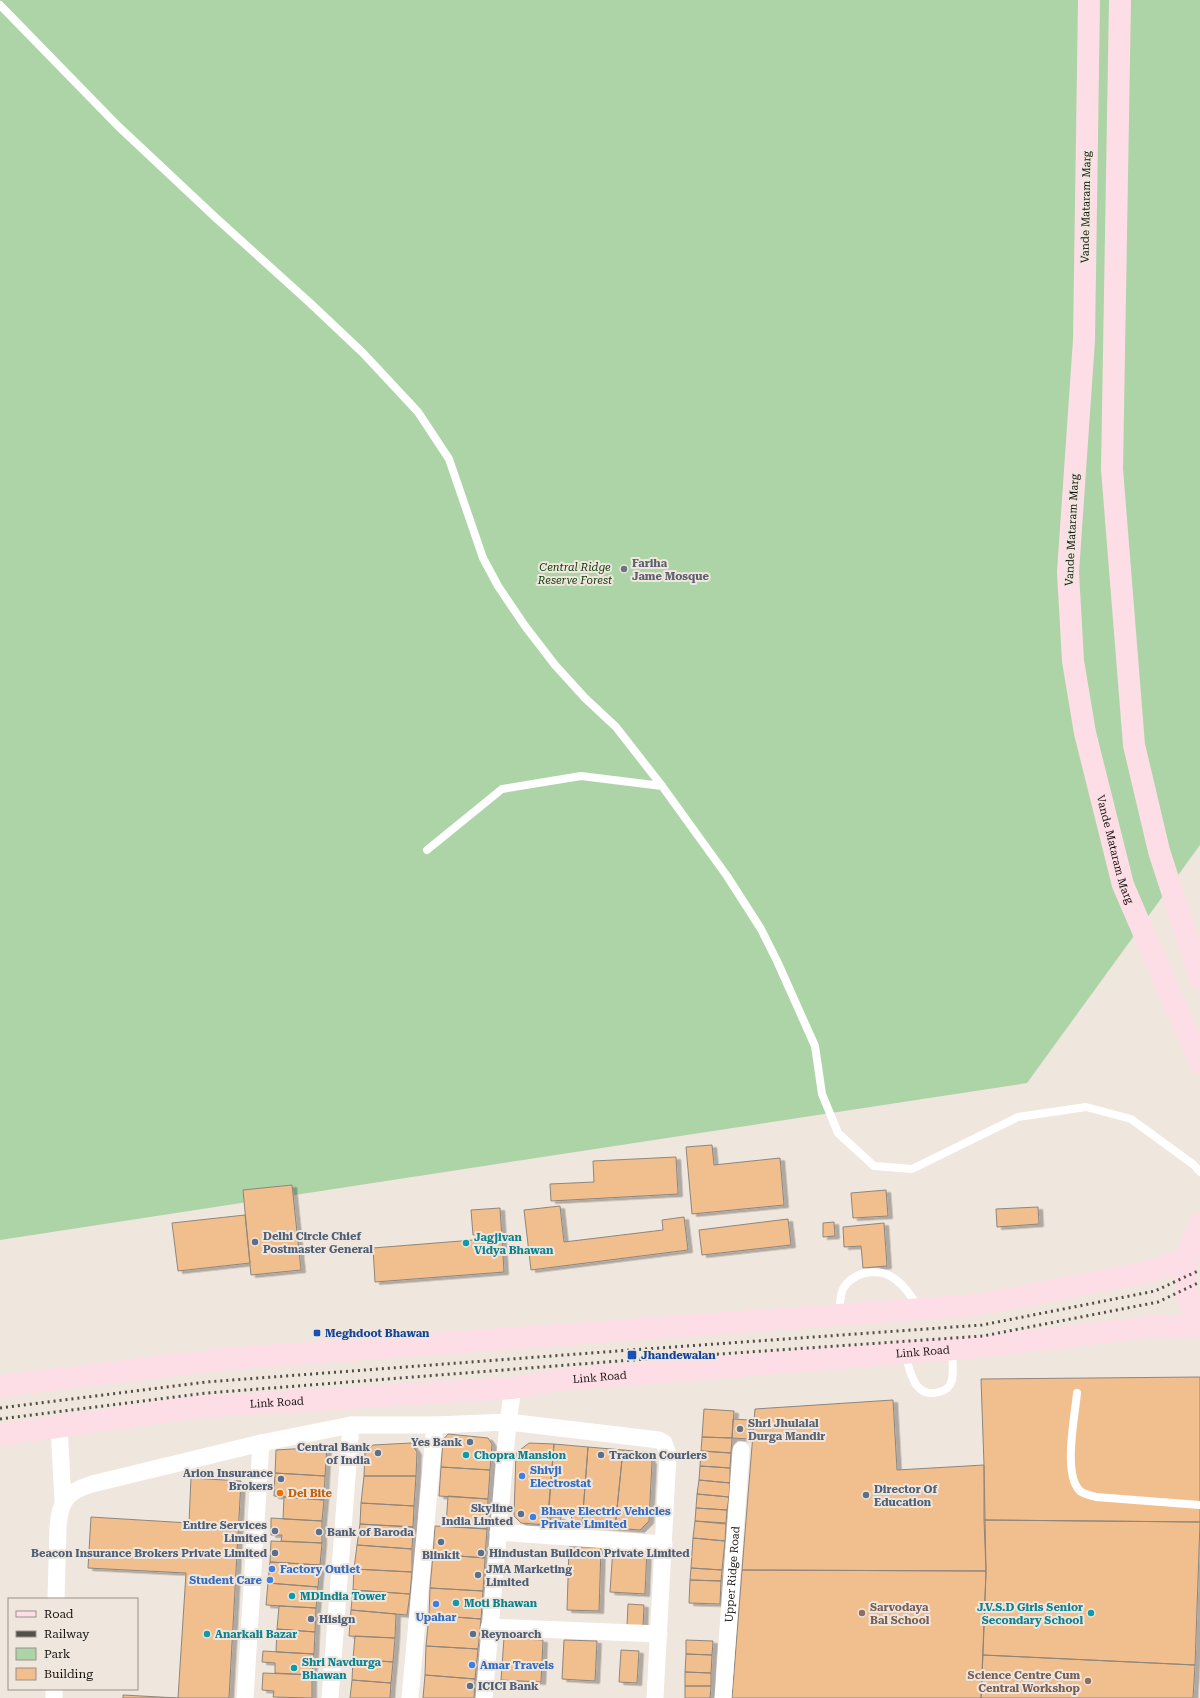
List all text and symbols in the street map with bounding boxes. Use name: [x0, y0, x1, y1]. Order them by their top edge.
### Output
street label: Vande Mataram Marg: [1079, 150, 1093, 263]
street label: Vande Mataram Marg: [1063, 473, 1081, 586]
place label: Fariha Jame Mosque: [632, 557, 709, 583]
park label: Central Ridge Reserve Forest: [537, 561, 613, 587]
marker: Fariha Jame Mosque: [619, 564, 629, 574]
street label: Vande Mataram Marg: [1094, 794, 1137, 906]
place label: Delhi Circle Chief Postmaster General: [263, 1230, 373, 1256]
place label: Jagjivan Vidya Bhawan: [474, 1231, 554, 1257]
marker: Delhi Circle Chief Postmaster General: [250, 1237, 260, 1247]
marker: Jagjivan Vidya Bhawan: [461, 1238, 471, 1248]
place label: Meghdoot Bhawan: [325, 1327, 430, 1340]
marker: Meghdoot Bhawan: [312, 1328, 322, 1338]
street label: Link Road: [895, 1343, 950, 1360]
marker: Jhandewalan: [626, 1349, 638, 1361]
place label: Jhandewalan: [641, 1349, 716, 1362]
street label: Link Road: [572, 1368, 627, 1385]
street label: Link Road: [249, 1394, 304, 1410]
place label: Shri Jhulalal Durga Mandir: [748, 1417, 825, 1443]
marker: Shri Jhulalal Durga Mandir: [735, 1424, 745, 1434]
place label: Yes Bank: [411, 1436, 462, 1449]
marker: Yes Bank: [465, 1437, 475, 1447]
place label: Central Bank of India: [297, 1441, 371, 1467]
marker: Central Bank of India: [373, 1448, 383, 1458]
place label: Chopra Mansion: [474, 1449, 567, 1462]
place label: Trackon Couriers: [609, 1449, 707, 1462]
marker: Chopra Mansion: [461, 1450, 471, 1460]
marker: Trackon Couriers: [596, 1450, 606, 1460]
place label: Shivji Electrostat: [530, 1464, 592, 1490]
place label: Arion Insurance Brokers: [183, 1467, 274, 1493]
marker: Shivji Electrostat: [517, 1471, 527, 1481]
marker: Arion Insurance Brokers: [276, 1474, 286, 1484]
place label: Director Of Education: [874, 1483, 937, 1509]
place label: Del Bite: [288, 1487, 333, 1500]
marker: Del Bite: [275, 1488, 285, 1498]
marker: Director Of Education: [861, 1490, 871, 1500]
place label: Skyline India Limted: [442, 1502, 514, 1528]
place label: Bhave Electric Vehicles Private Limited: [541, 1505, 671, 1531]
marker: Skyline India Limted: [516, 1509, 526, 1519]
marker: Bhave Electric Vehicles Private Limited: [528, 1512, 538, 1522]
place label: Entire Services Limited: [183, 1519, 268, 1545]
marker: Entire Services Limited: [270, 1526, 280, 1536]
place label: Bank of Baroda: [327, 1526, 414, 1539]
street label: Upper Ridge Road: [722, 1526, 742, 1623]
marker: Bank of Baroda: [314, 1527, 324, 1537]
marker: Blinkit: [436, 1537, 446, 1547]
place label: Beacon Insurance Brokers Private Limited: [31, 1547, 268, 1560]
place label: Hindustan Buildcon Private Limited: [489, 1547, 690, 1560]
marker: Beacon Insurance Brokers Private Limited: [270, 1548, 280, 1558]
marker: Hindustan Buildcon Private Limited: [476, 1548, 486, 1558]
place label: Blinkit: [422, 1549, 461, 1562]
place label: Factory Outlet: [280, 1563, 361, 1576]
place label: JMA Marketing Limited: [486, 1563, 572, 1589]
marker: Factory Outlet: [267, 1564, 277, 1574]
marker: JMA Marketing Limited: [473, 1570, 483, 1580]
place label: Student Care: [189, 1574, 263, 1587]
marker: Student Care: [265, 1575, 275, 1585]
place label: MDIndia Tower: [300, 1590, 386, 1603]
marker: MDIndia Tower: [287, 1591, 297, 1601]
place label: Moti Bhawan: [464, 1597, 538, 1610]
legend: [8, 1598, 138, 1690]
marker: Moti Bhawan: [451, 1598, 461, 1608]
marker: Upahar: [431, 1599, 441, 1609]
place label: Sarvodaya Bal School: [870, 1601, 930, 1627]
place label: J.V.S.D Girls Senior Secondary School: [977, 1601, 1083, 1627]
text: Road: [44, 1607, 74, 1621]
marker: Sarvodaya Bal School: [857, 1608, 867, 1618]
marker: J.V.S.D Girls Senior Secondary School: [1086, 1608, 1096, 1618]
place label: Upahar: [416, 1611, 456, 1624]
place label: Hisign: [319, 1613, 356, 1626]
marker: Hisign: [306, 1614, 316, 1624]
text: Railway: [44, 1627, 90, 1641]
place label: Anarkali Bazar: [215, 1628, 297, 1641]
place label: Reynoarch: [481, 1628, 542, 1641]
marker: Anarkali Bazar: [202, 1629, 212, 1639]
marker: Reynoarch: [468, 1629, 478, 1639]
text: Park: [44, 1647, 71, 1661]
place label: Shri Navdurga Bhawan: [302, 1656, 382, 1682]
place label: Amar Travels: [480, 1659, 554, 1672]
marker: Amar Travels: [467, 1660, 477, 1670]
marker: Shri Navdurga Bhawan: [289, 1663, 299, 1673]
text: Building: [44, 1667, 93, 1681]
place label: Science Centre Cum Central Workshop: [968, 1669, 1081, 1695]
marker: Science Centre Cum Central Workshop: [1083, 1676, 1093, 1686]
place label: ICICI Bank: [478, 1680, 539, 1693]
marker: ICICI Bank: [465, 1681, 475, 1691]

